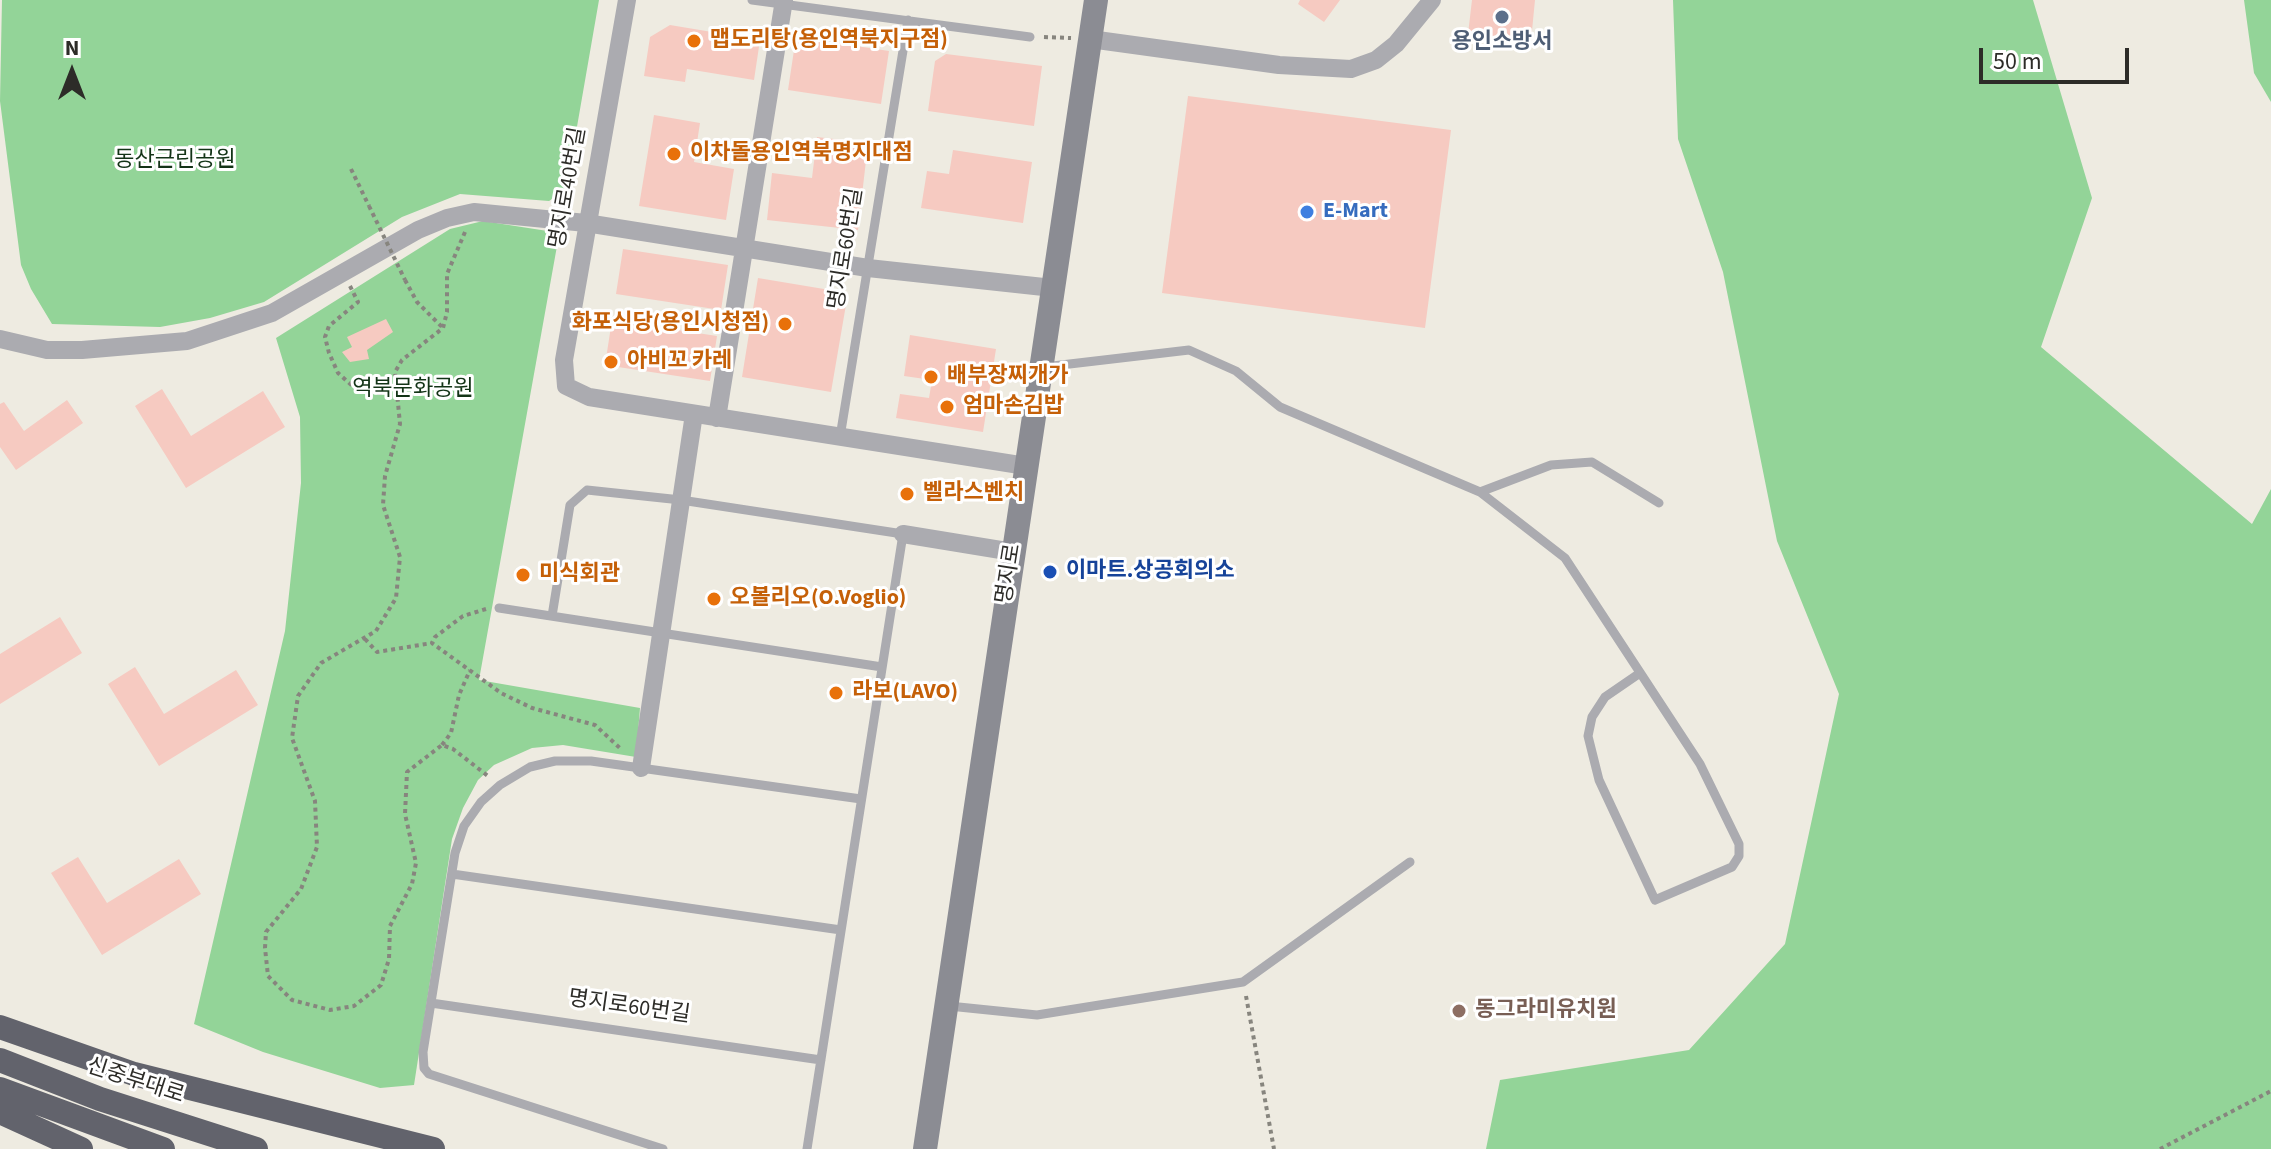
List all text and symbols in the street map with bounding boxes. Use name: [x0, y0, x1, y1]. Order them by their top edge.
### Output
marker: 용인소방서: [1493, 8, 1511, 26]
place label: 맵도리탕(용인역북지구점): [710, 28, 948, 54]
place label: 용인소방서: [1451, 30, 1553, 56]
north arrow: [32, 32, 112, 112]
text: N: [65, 32, 79, 64]
marker: 맵도리탕(용인역북지구점): [685, 32, 703, 50]
scale bar: [1983, 32, 2133, 82]
text: 50 m: [1993, 44, 2042, 79]
street label: 명지로40번길: [545, 125, 593, 251]
place label: 이차돌용인역북명지대점: [690, 141, 913, 167]
marker: 이차돌용인역북명지대점: [665, 145, 683, 163]
park label: 동산근린공원: [114, 148, 236, 174]
street label: 명지로60번길: [824, 186, 870, 312]
place label: E-Mart: [1323, 199, 1388, 225]
marker: E-Mart: [1298, 203, 1316, 221]
place label: 화포식당(용인시청점): [572, 311, 769, 337]
marker: 화포식당(용인시청점): [776, 315, 794, 333]
place label: 아비꼬 카레: [627, 349, 733, 375]
marker: 아비꼬 카레: [602, 353, 620, 371]
place label: 배부장찌개가: [947, 364, 1068, 390]
marker: 배부장찌개가: [922, 368, 940, 386]
park label: 역북문화공원: [352, 377, 474, 403]
place label: 엄마손김밥: [963, 394, 1064, 420]
marker: 엄마손김밥: [938, 398, 956, 416]
place label: 벨라스벤치: [923, 481, 1024, 507]
marker: 벨라스벤치: [898, 485, 916, 503]
street label: 명지로: [992, 542, 1028, 606]
place label: 이마트.상공회의소: [1066, 559, 1235, 585]
place label: 미식회관: [539, 562, 620, 588]
marker: 이마트.상공회의소: [1041, 563, 1059, 581]
marker: 미식회관: [514, 566, 532, 584]
place label: 오볼리오(O.Voglio): [730, 586, 906, 612]
marker: 오볼리오(O.Voglio): [705, 590, 723, 608]
place label: 라보(LAVO): [852, 680, 958, 706]
marker: 라보(LAVO): [827, 684, 845, 702]
street label: 명지로60번길: [566, 986, 692, 1030]
place label: 동그라미유치원: [1475, 998, 1617, 1024]
marker: 동그라미유치원: [1450, 1002, 1468, 1020]
street label: 신중부대로: [83, 1054, 187, 1110]

